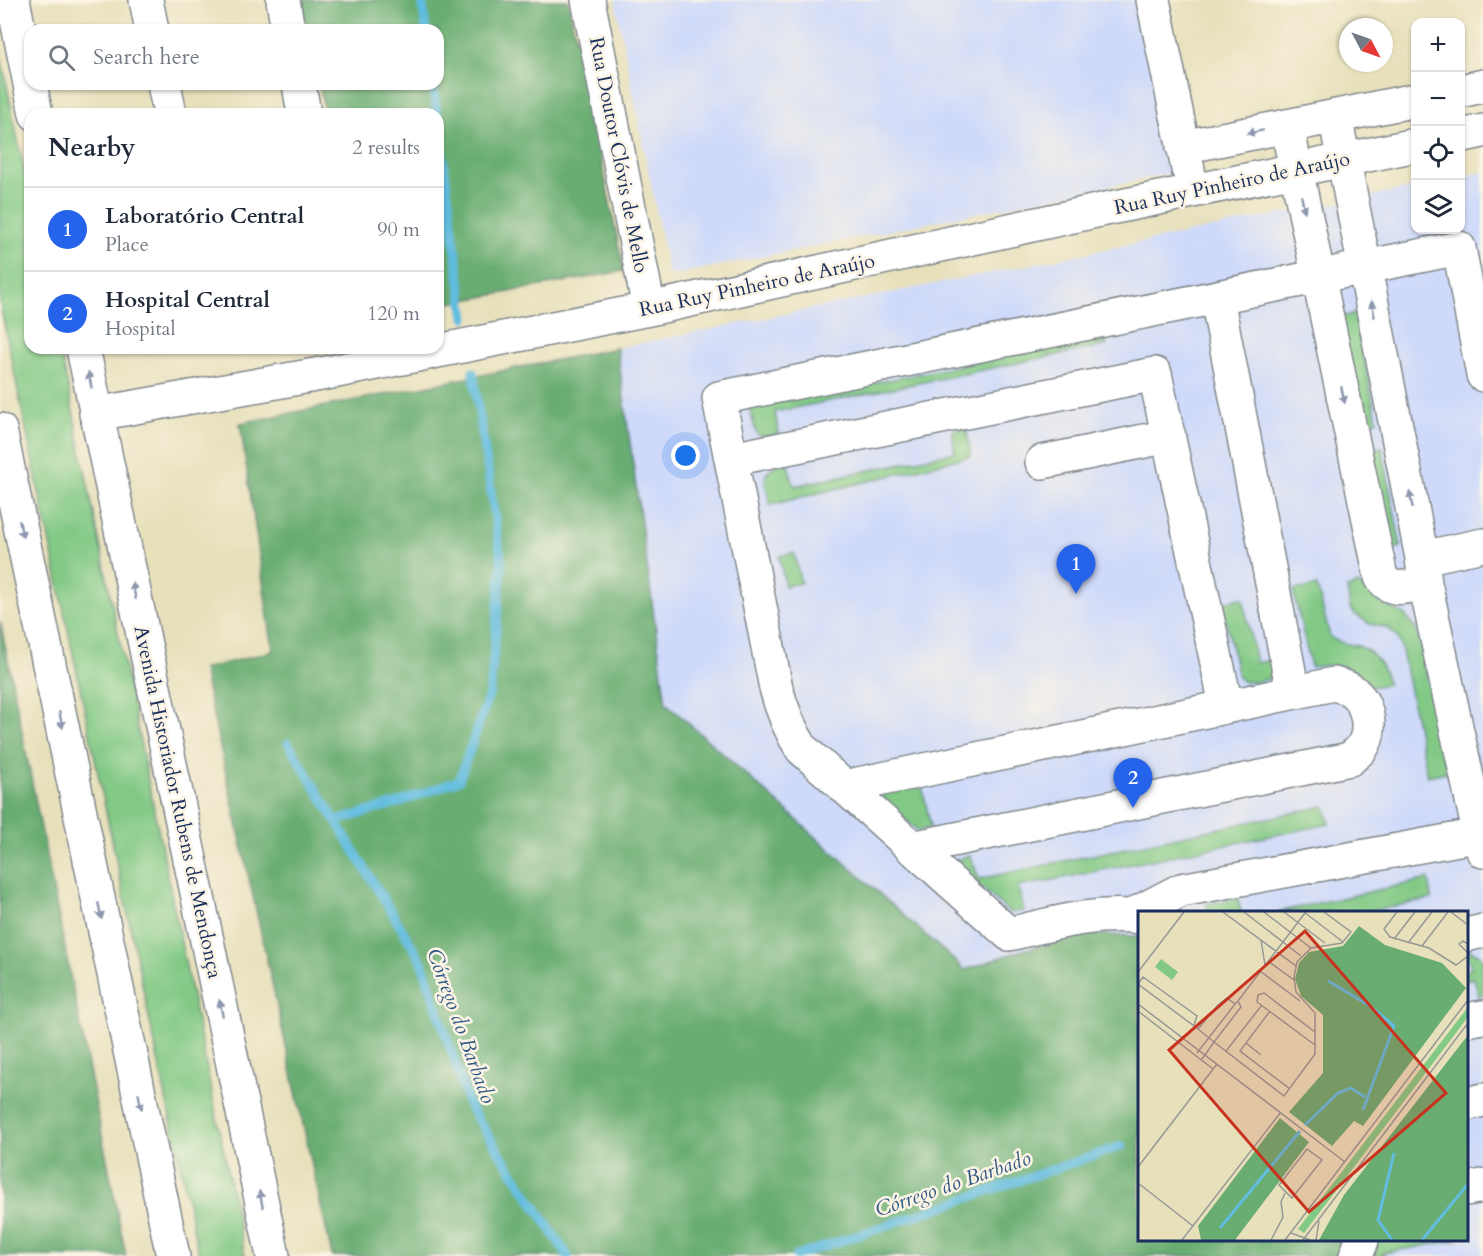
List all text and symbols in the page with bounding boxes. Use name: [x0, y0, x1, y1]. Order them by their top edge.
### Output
north arrow: [1339, 18, 1393, 72]
map controls: [1411, 18, 1465, 234]
button: +: [1411, 18, 1465, 72]
search box: [24, 24, 444, 90]
street label: Rua Doutor Clóvis de Mello: [583, 35, 655, 275]
icon: search: [45, 41, 78, 74]
text: Search here: [93, 42, 200, 72]
button: −: [1411, 72, 1465, 126]
button: locate: [1411, 126, 1465, 180]
one-way arrow: [1246, 128, 1265, 138]
text: Nearby: [48, 130, 136, 165]
text: 2 results: [352, 134, 420, 161]
street label: Rua Ruy Pinheiro de Araújo: [1112, 145, 1352, 221]
button: layers: [1411, 180, 1465, 234]
one-way arrow: [1298, 195, 1308, 213]
text: Laboratório Central: [105, 201, 304, 231]
text: 1: [62, 216, 73, 243]
text: 90 m: [377, 216, 420, 243]
text: Place: [105, 231, 149, 258]
street label: Rua Ruy Pinheiro de Araújo: [637, 247, 877, 323]
text: Hospital Central: [105, 285, 270, 315]
one-way arrow: [1368, 299, 1377, 318]
text: 2: [62, 300, 73, 327]
text: 120 m: [367, 300, 420, 327]
text: Hospital: [105, 315, 176, 342]
one-way arrow: [84, 370, 94, 389]
one-way arrow: [1339, 385, 1348, 404]
your location: [671, 441, 700, 470]
one-way arrow: [1406, 491, 1415, 510]
one-way arrow: [16, 520, 26, 538]
pin: 1: [1056, 544, 1096, 594]
one-way arrow: [128, 582, 138, 600]
street label: Avenida Historiador Rubens de Mendonça: [127, 623, 229, 981]
one-way arrow: [56, 710, 66, 729]
pin: 2: [1114, 758, 1152, 808]
one-way arrow: [96, 901, 106, 920]
inset map: [1138, 911, 1468, 1241]
water label: Córrego do Barbado: [419, 944, 503, 1108]
one-way arrow: [216, 998, 225, 1017]
one-way arrow: [136, 1092, 146, 1111]
water label: Córrego do Barbado: [871, 1144, 1035, 1224]
one-way arrow: [256, 1189, 265, 1208]

